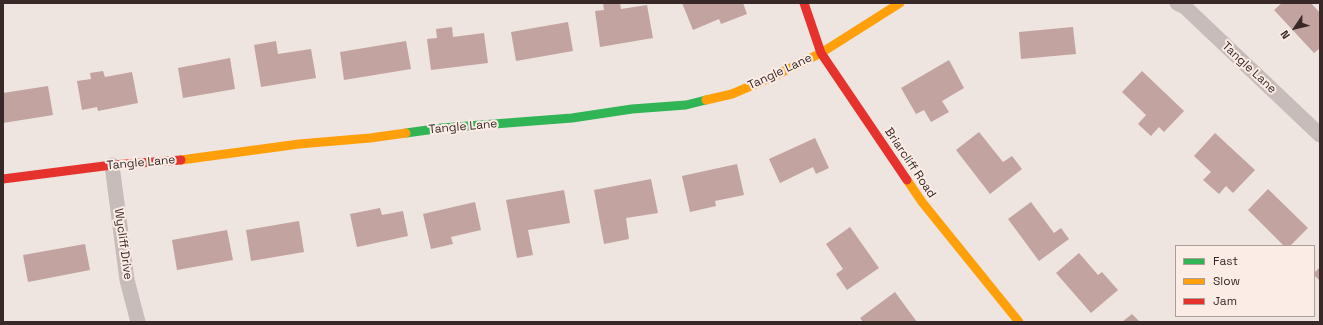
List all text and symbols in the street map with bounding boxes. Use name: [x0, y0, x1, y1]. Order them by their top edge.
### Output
north arrow: [1275, 8, 1315, 48]
text: N: [1277, 28, 1293, 42]
street label: Tangle Lane: [1219, 39, 1279, 97]
street label: Tangle Lane: [746, 51, 814, 93]
street label: Tangle Lane: [428, 117, 498, 137]
street label: Briarcliff Road: [881, 125, 939, 201]
street label: Tangle Lane: [106, 153, 176, 173]
street label: Wycliff Drive: [111, 207, 135, 281]
legend: [1175, 245, 1315, 317]
text: Fast: [1213, 253, 1238, 269]
text: Slow: [1213, 273, 1240, 289]
text: Jam: [1213, 293, 1237, 309]

